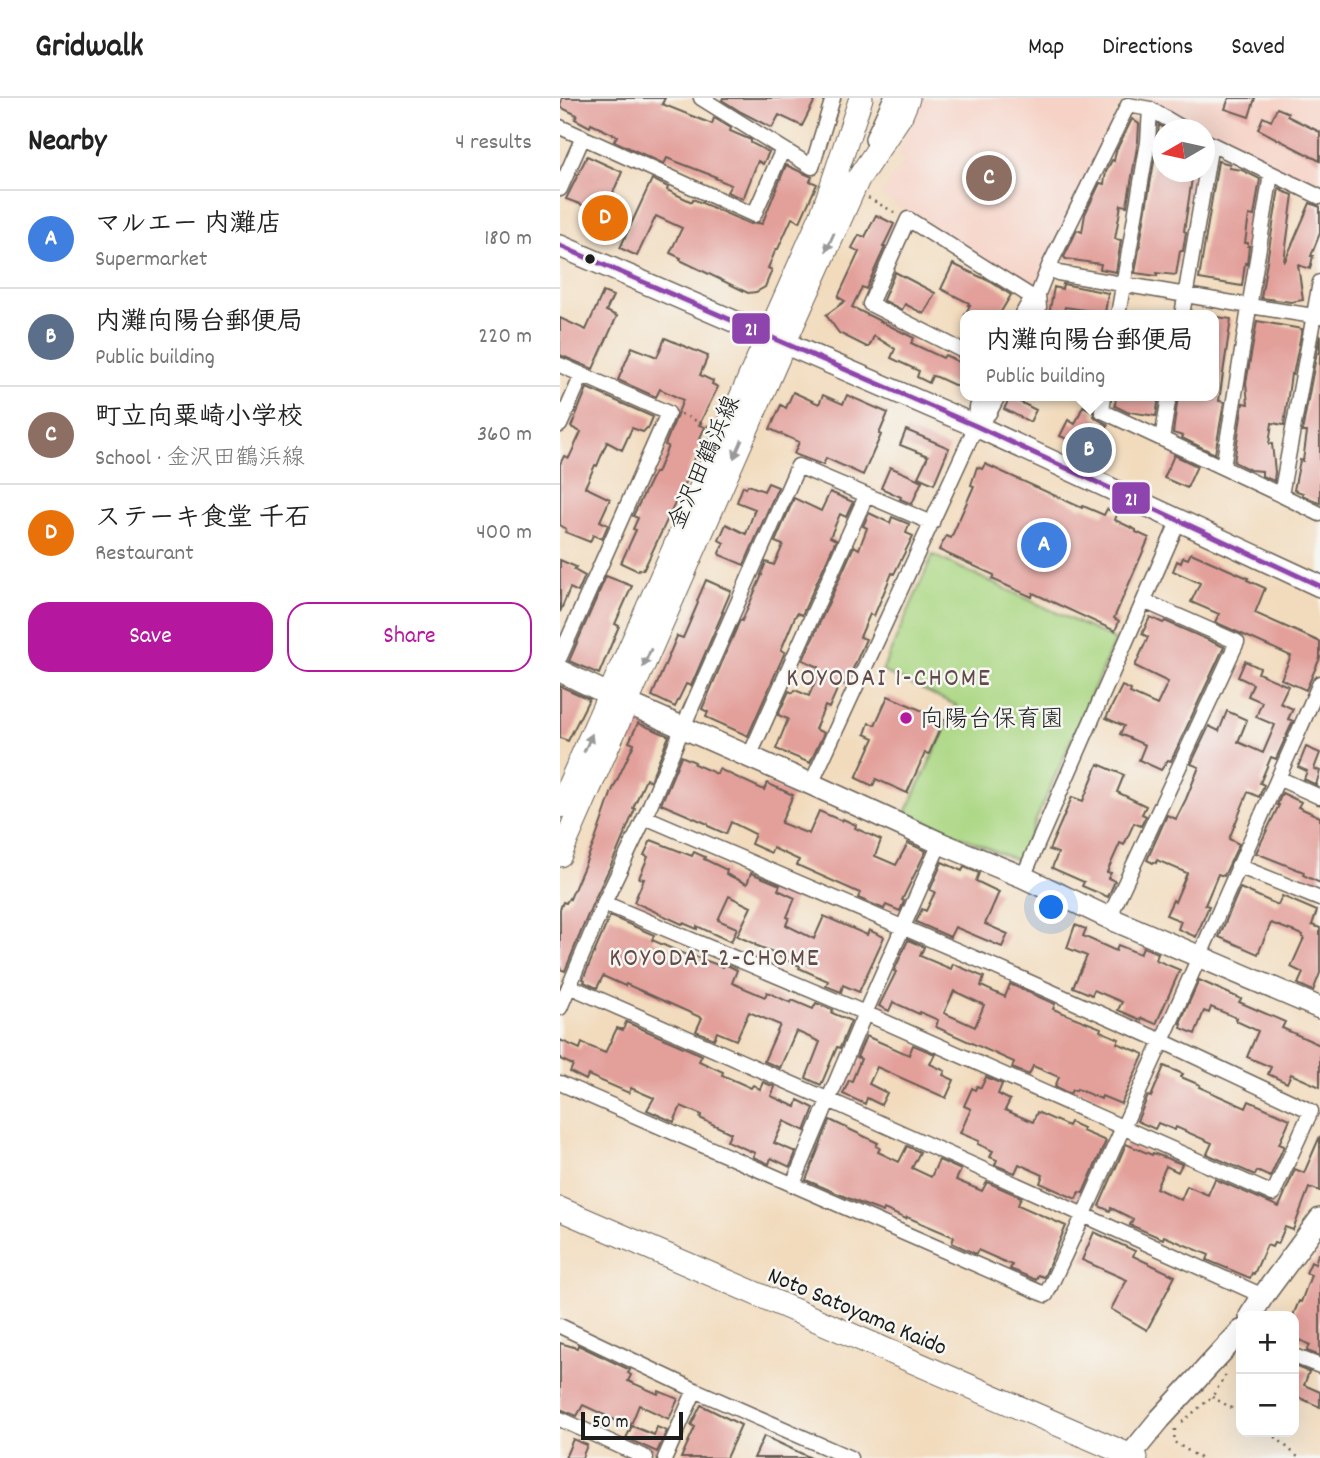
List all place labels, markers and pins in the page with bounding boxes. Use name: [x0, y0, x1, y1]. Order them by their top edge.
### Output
pin: C: [966, 152, 1012, 204]
pin: D: [582, 192, 628, 244]
unlabelled marker: [583, 252, 597, 266]
pin: B: [1066, 424, 1112, 476]
pin: A: [1021, 519, 1067, 571]
place label: 向陽台保育園: [920, 704, 1064, 738]
marker: 向陽台保育園: [898, 710, 914, 726]

